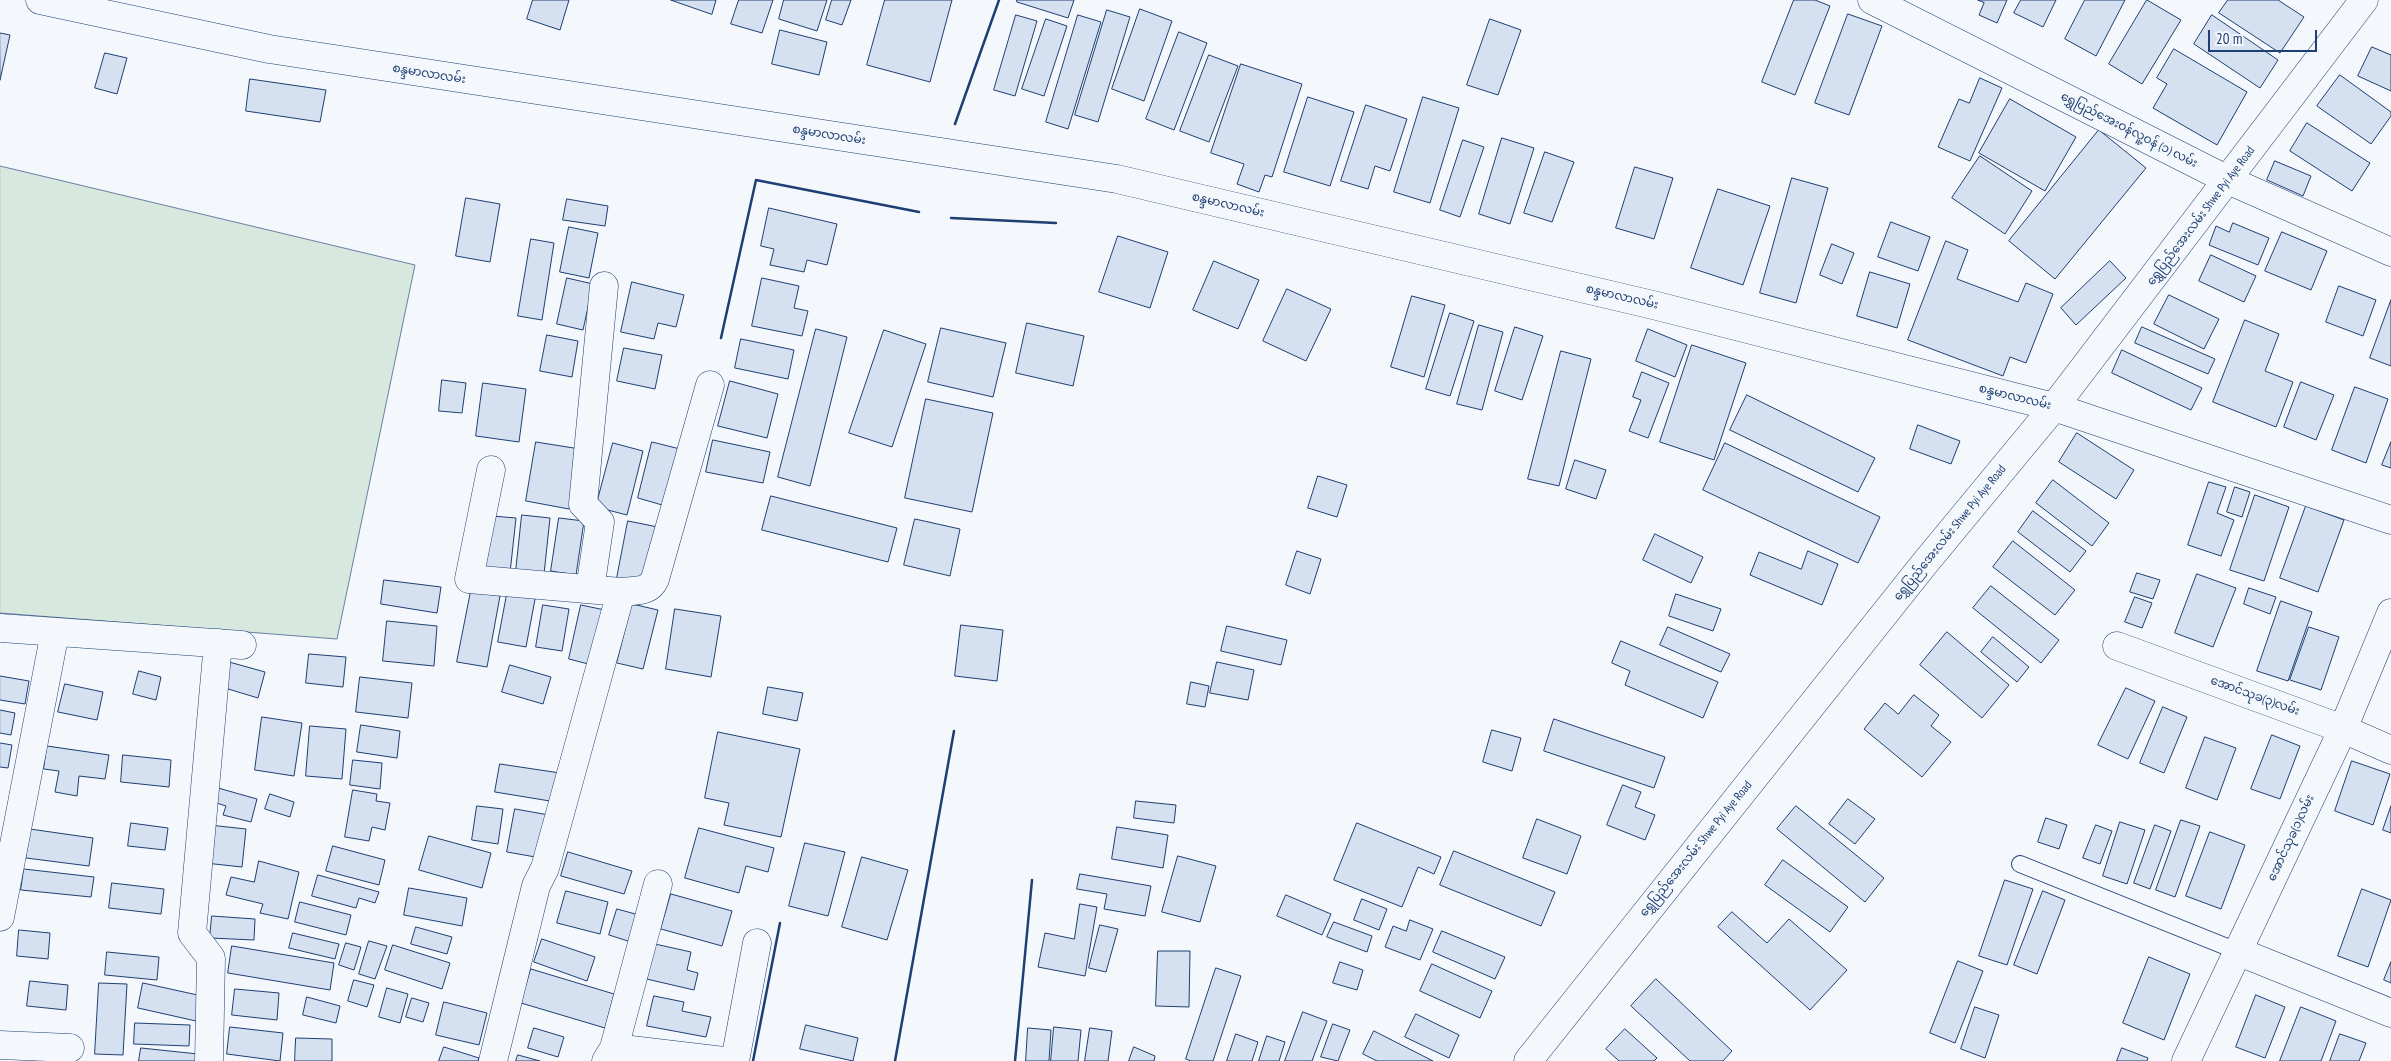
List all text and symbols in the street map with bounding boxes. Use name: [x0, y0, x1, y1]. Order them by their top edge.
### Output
scale bar: [2211, 20, 2320, 52]
text: 20 m: [2216, 29, 2242, 48]
street label: စန္ဒမာလာလမ်း: [391, 61, 467, 87]
street label: ရွှေပြည်အေးဝန်လူ့ဝန် (၁) လမ်း: [2058, 89, 2200, 171]
street label: စန္ဒမာလာလမ်း: [791, 122, 867, 148]
street label: ရွှေပြည်အေးလမ်း Shwe Pyi Aye Road: [2144, 144, 2258, 288]
street label: စန္ဒမာလာလမ်း: [1190, 190, 1266, 220]
street label: စန္ဒမာလာလမ်း: [1584, 282, 1660, 312]
street label: စန္ဒမာလာလမ်း: [1977, 381, 2053, 413]
street label: ရွှေပြည်အေးလမ်း Shwe Pyi Aye Road: [1891, 462, 2009, 604]
street label: အောင်သုခ(၃)လမ်း: [2208, 673, 2302, 719]
street label: ရွှေပြည်အေးလမ်း Shwe Pyi Aye Road: [1637, 778, 1755, 920]
street label: အောင်သုခ(၁)လမ်း: [2265, 792, 2317, 884]

